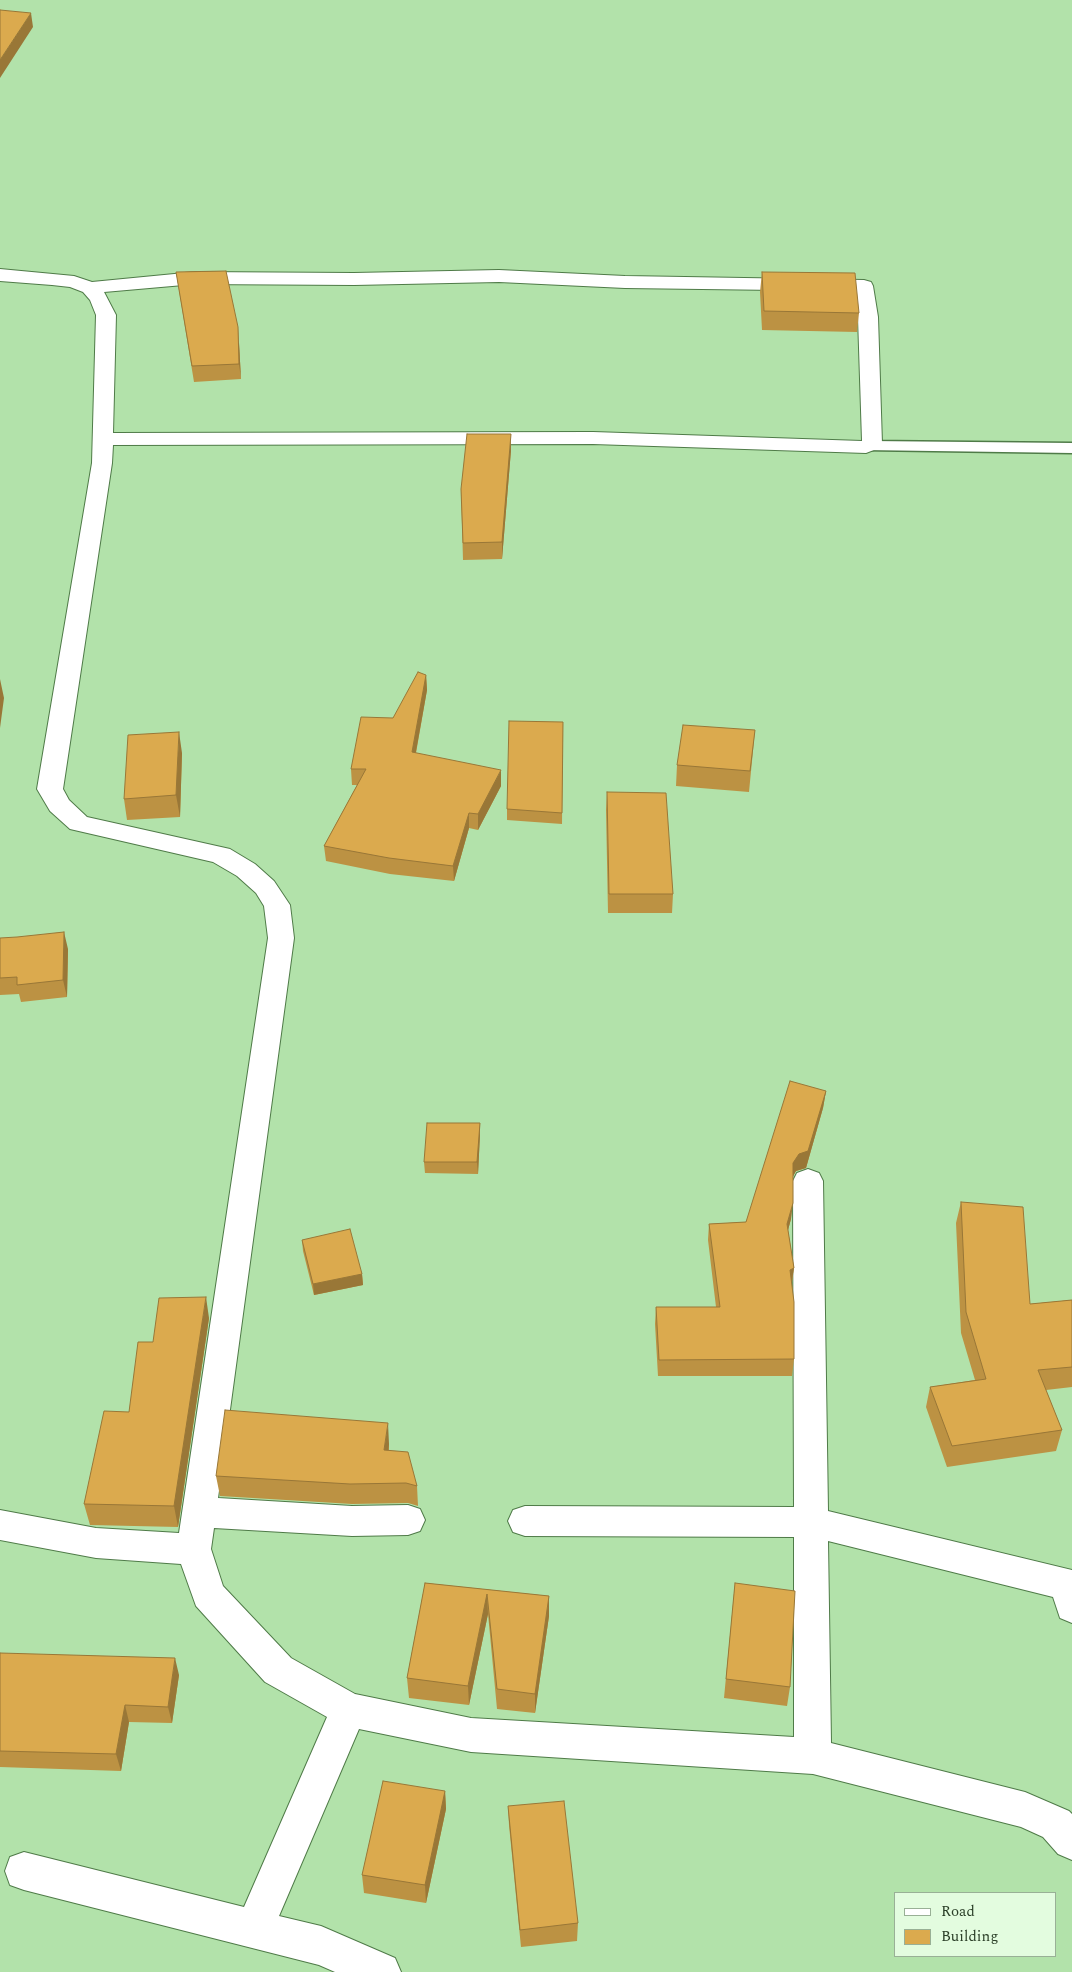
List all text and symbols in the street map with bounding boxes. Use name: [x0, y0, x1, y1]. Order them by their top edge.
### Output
legend: [894, 1892, 1057, 1957]
text: Road: [941, 1900, 975, 1923]
text: Building: [941, 1925, 998, 1948]

